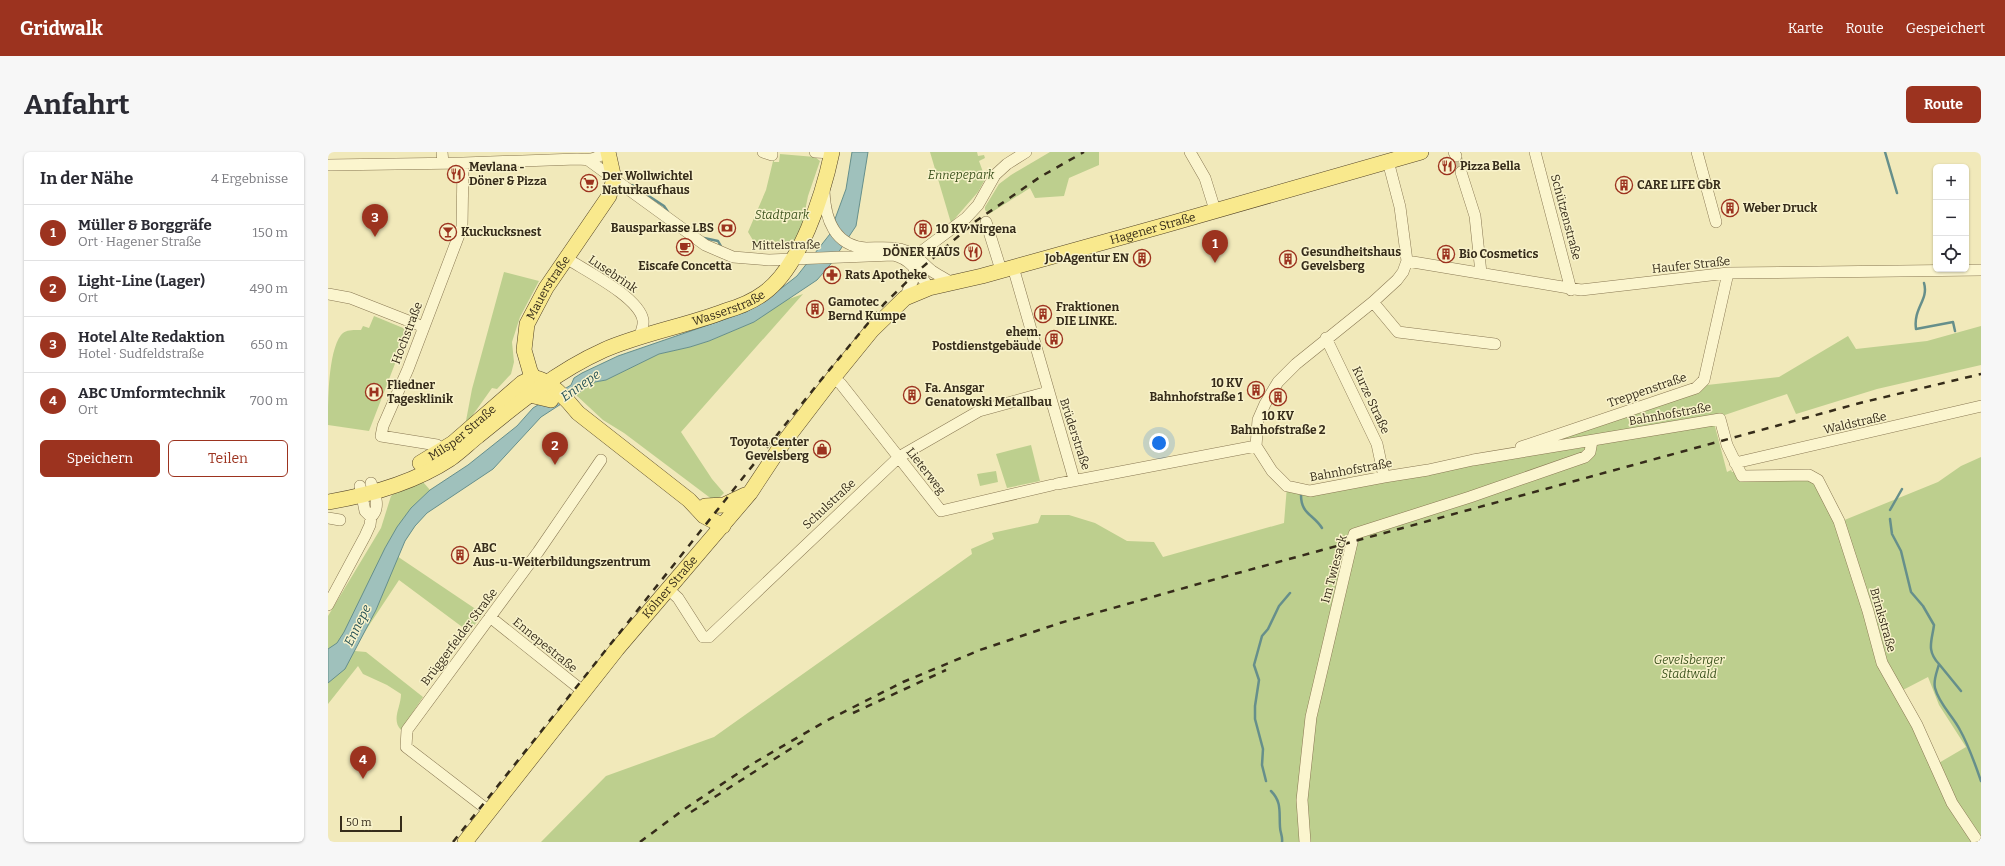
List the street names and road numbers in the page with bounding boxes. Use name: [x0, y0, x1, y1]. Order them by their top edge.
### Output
street label: Schützenstraße: [1548, 173, 1584, 261]
street label: Hagener Straße: [1108, 210, 1197, 247]
street label: Mittelstraße: [752, 237, 820, 253]
street label: Lusebrink: [586, 252, 640, 296]
street label: Mauerstraße: [524, 253, 573, 322]
street label: Haufer Straße: [1651, 254, 1731, 276]
street label: Wasserstraße: [691, 288, 768, 329]
street label: Hochstraße: [389, 300, 425, 366]
street label: Kurze Straße: [1349, 364, 1393, 436]
street label: Treppenstraße: [1606, 370, 1688, 410]
street label: Brüderstraße: [1057, 396, 1093, 472]
street label: Bahnhofstraße: [1628, 400, 1712, 428]
street label: Milsper Straße: [426, 402, 499, 463]
street label: Waldstraße: [1822, 409, 1888, 437]
street label: Lieterweg: [903, 445, 949, 497]
street label: Bahnhofstraße: [1309, 456, 1393, 484]
street label: Schulstraße: [800, 476, 858, 532]
street label: Im Twiesack: [1318, 533, 1350, 604]
street label: Kölner Straße: [639, 553, 700, 621]
street label: Brüggerfelder Straße: [418, 586, 500, 688]
street label: Brinkstraße: [1867, 586, 1899, 654]
street label: Ennepestraße: [510, 615, 580, 675]

